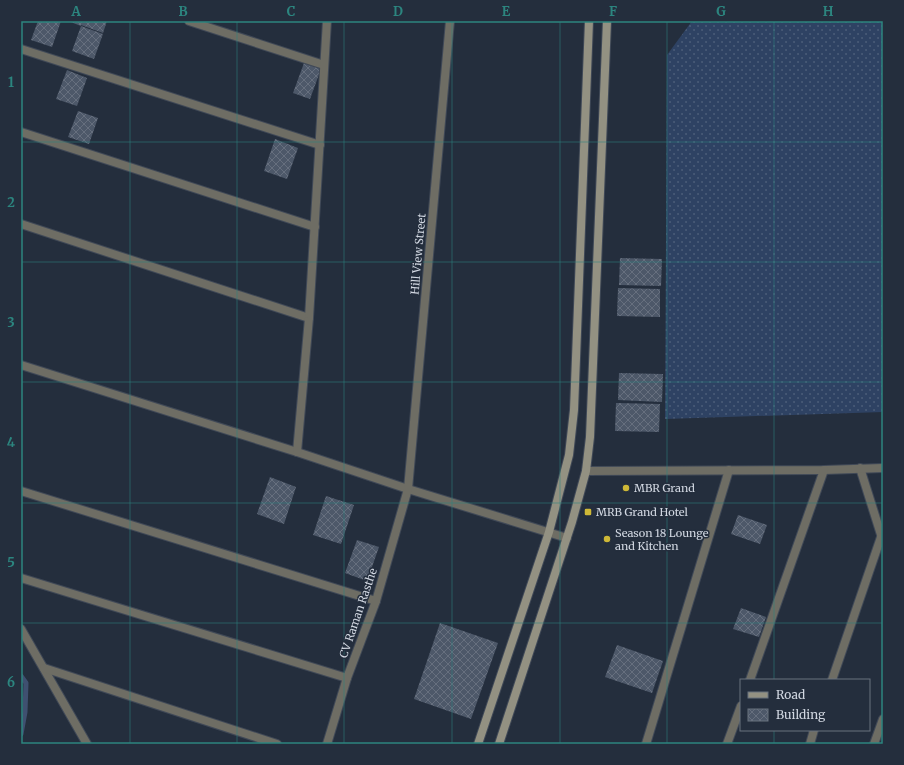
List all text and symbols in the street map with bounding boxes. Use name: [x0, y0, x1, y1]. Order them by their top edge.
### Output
text: A: [70, 3, 81, 20]
text: B: [178, 3, 188, 20]
text: C: [287, 3, 296, 20]
text: D: [393, 3, 403, 20]
text: E: [502, 3, 511, 20]
text: F: [609, 3, 617, 20]
text: G: [716, 3, 726, 20]
text: H: [823, 3, 834, 20]
text: 1: [8, 74, 14, 91]
text: 2: [7, 194, 15, 211]
street label: Hill View Street: [407, 212, 429, 295]
text: 3: [7, 314, 15, 331]
text: 4: [7, 434, 16, 451]
place label: MBR Grand: [634, 481, 695, 495]
marker: MBR Grand: [621, 483, 631, 493]
place label: MRB Grand Hotel: [596, 505, 688, 519]
marker: MRB Grand Hotel: [583, 507, 593, 517]
place label: Season 18 Lounge and Kitchen: [615, 526, 709, 553]
marker: Season 18 Lounge and Kitchen: [602, 534, 612, 544]
text: 5: [7, 554, 15, 571]
street label: CV Raman Rasthe: [336, 566, 380, 660]
text: 6: [7, 674, 15, 691]
legend: [740, 679, 870, 731]
text: Road: [776, 687, 805, 702]
text: Building: [776, 707, 826, 722]

